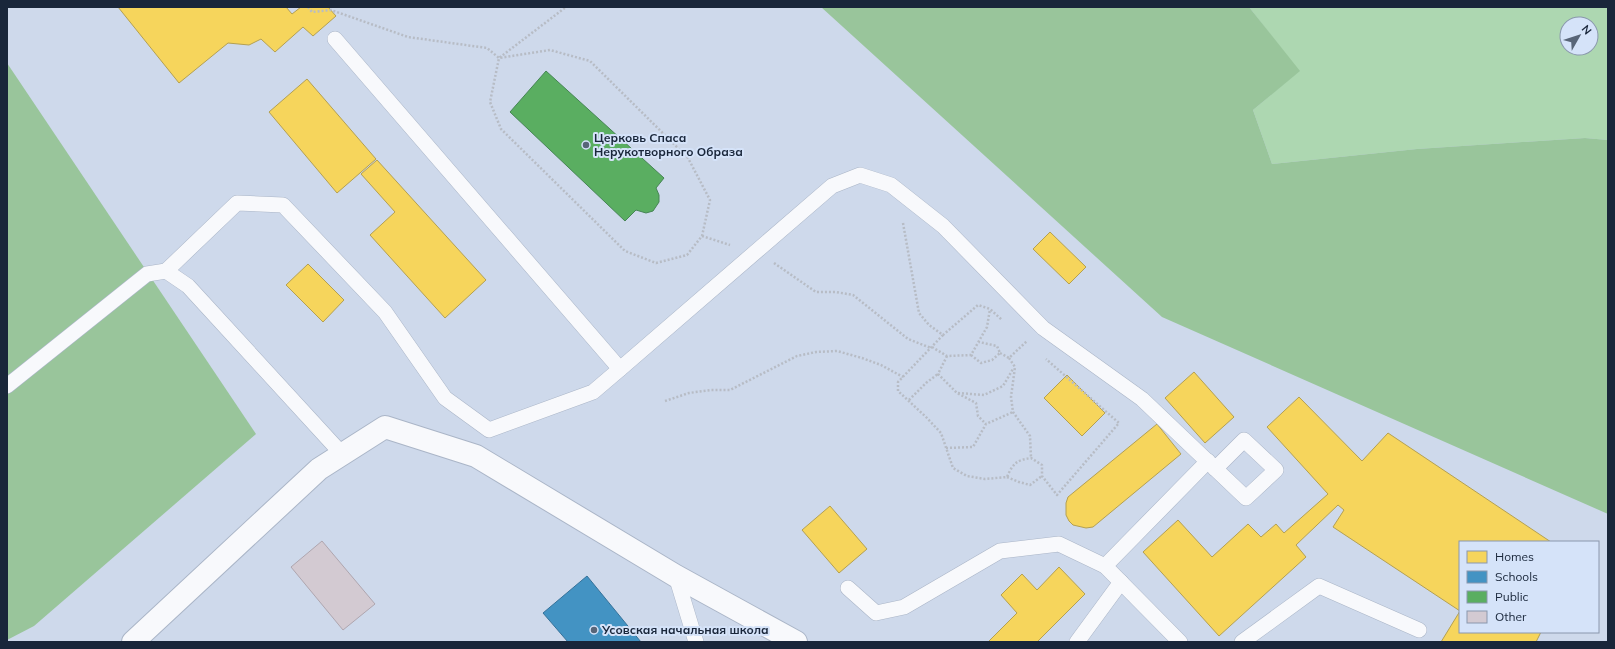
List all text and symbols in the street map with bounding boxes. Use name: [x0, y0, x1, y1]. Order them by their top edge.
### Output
north arrow: [1559, 16, 1599, 56]
text: N: [1579, 22, 1595, 37]
place label: Церковь Спаса Нерукотворного Образа: [594, 130, 743, 159]
marker: Церковь Спаса Нерукотворного Образа: [581, 140, 591, 150]
legend: [1459, 541, 1599, 633]
text: Homes: [1495, 549, 1534, 564]
text: Schools: [1495, 569, 1538, 584]
text: Public: [1495, 589, 1529, 604]
text: Other: [1495, 609, 1527, 624]
place label: Усовская начальная школа: [601, 622, 769, 637]
marker: Усовская начальная школа: [589, 625, 599, 635]

